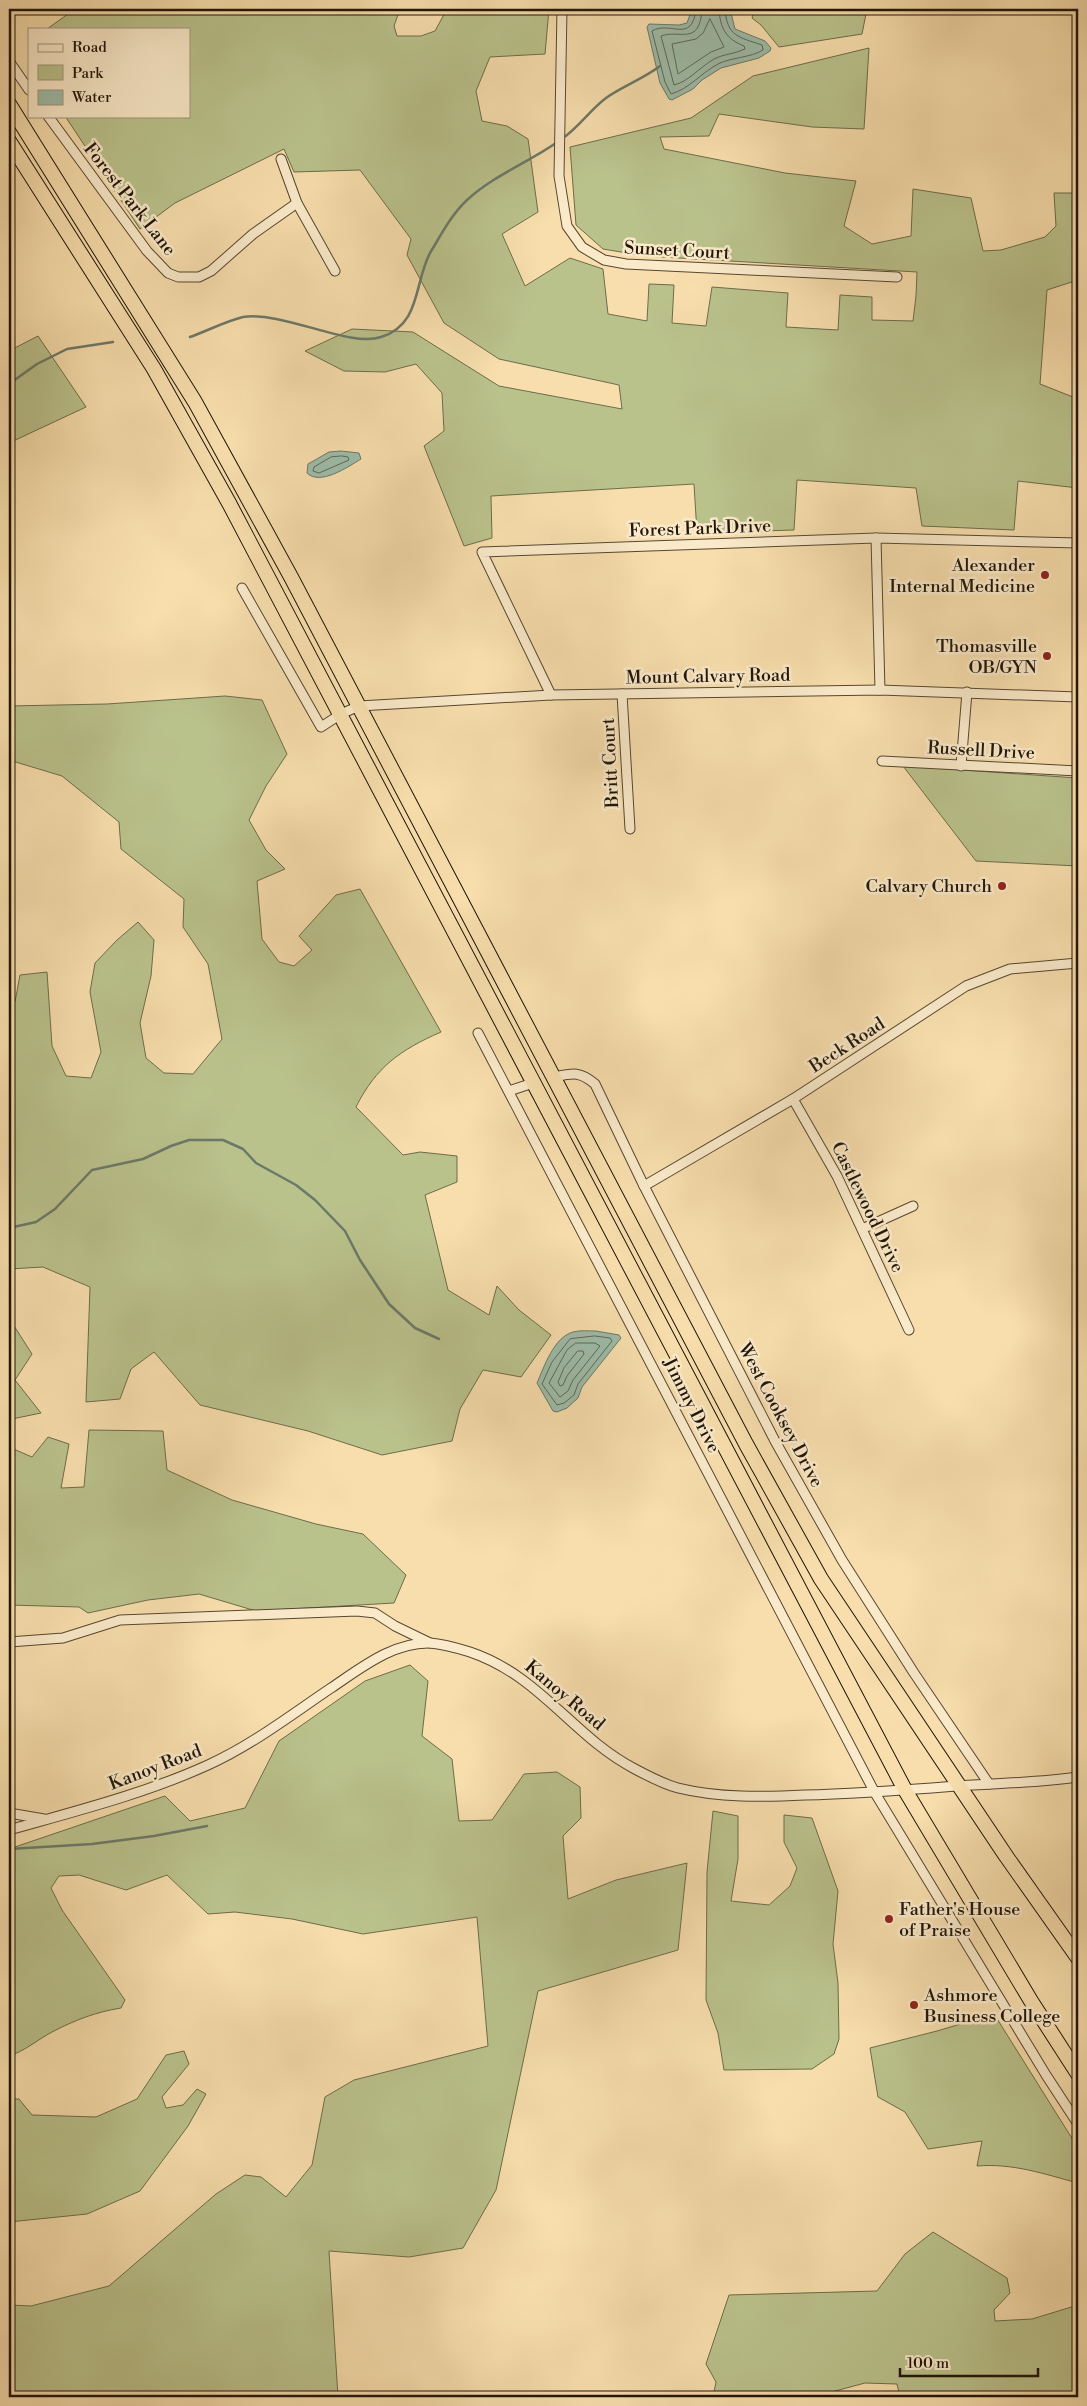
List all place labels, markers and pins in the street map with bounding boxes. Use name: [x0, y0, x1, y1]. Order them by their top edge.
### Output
place label: Alexander Internal Medicine: [889, 554, 1035, 598]
marker: Alexander Internal Medicine: [1039, 569, 1051, 581]
place label: Thomasville OB/GYN: [936, 635, 1038, 679]
marker: Thomasville OB/GYN: [1041, 650, 1053, 662]
place label: Calvary Church: [866, 875, 992, 898]
marker: Calvary Church: [996, 880, 1008, 892]
place label: Father's House of Praise: [899, 1898, 1020, 1942]
marker: Father's House of Praise: [883, 1913, 895, 1925]
place label: Ashmore Business College: [923, 1984, 1060, 2028]
marker: Ashmore Business College: [908, 1999, 920, 2011]

